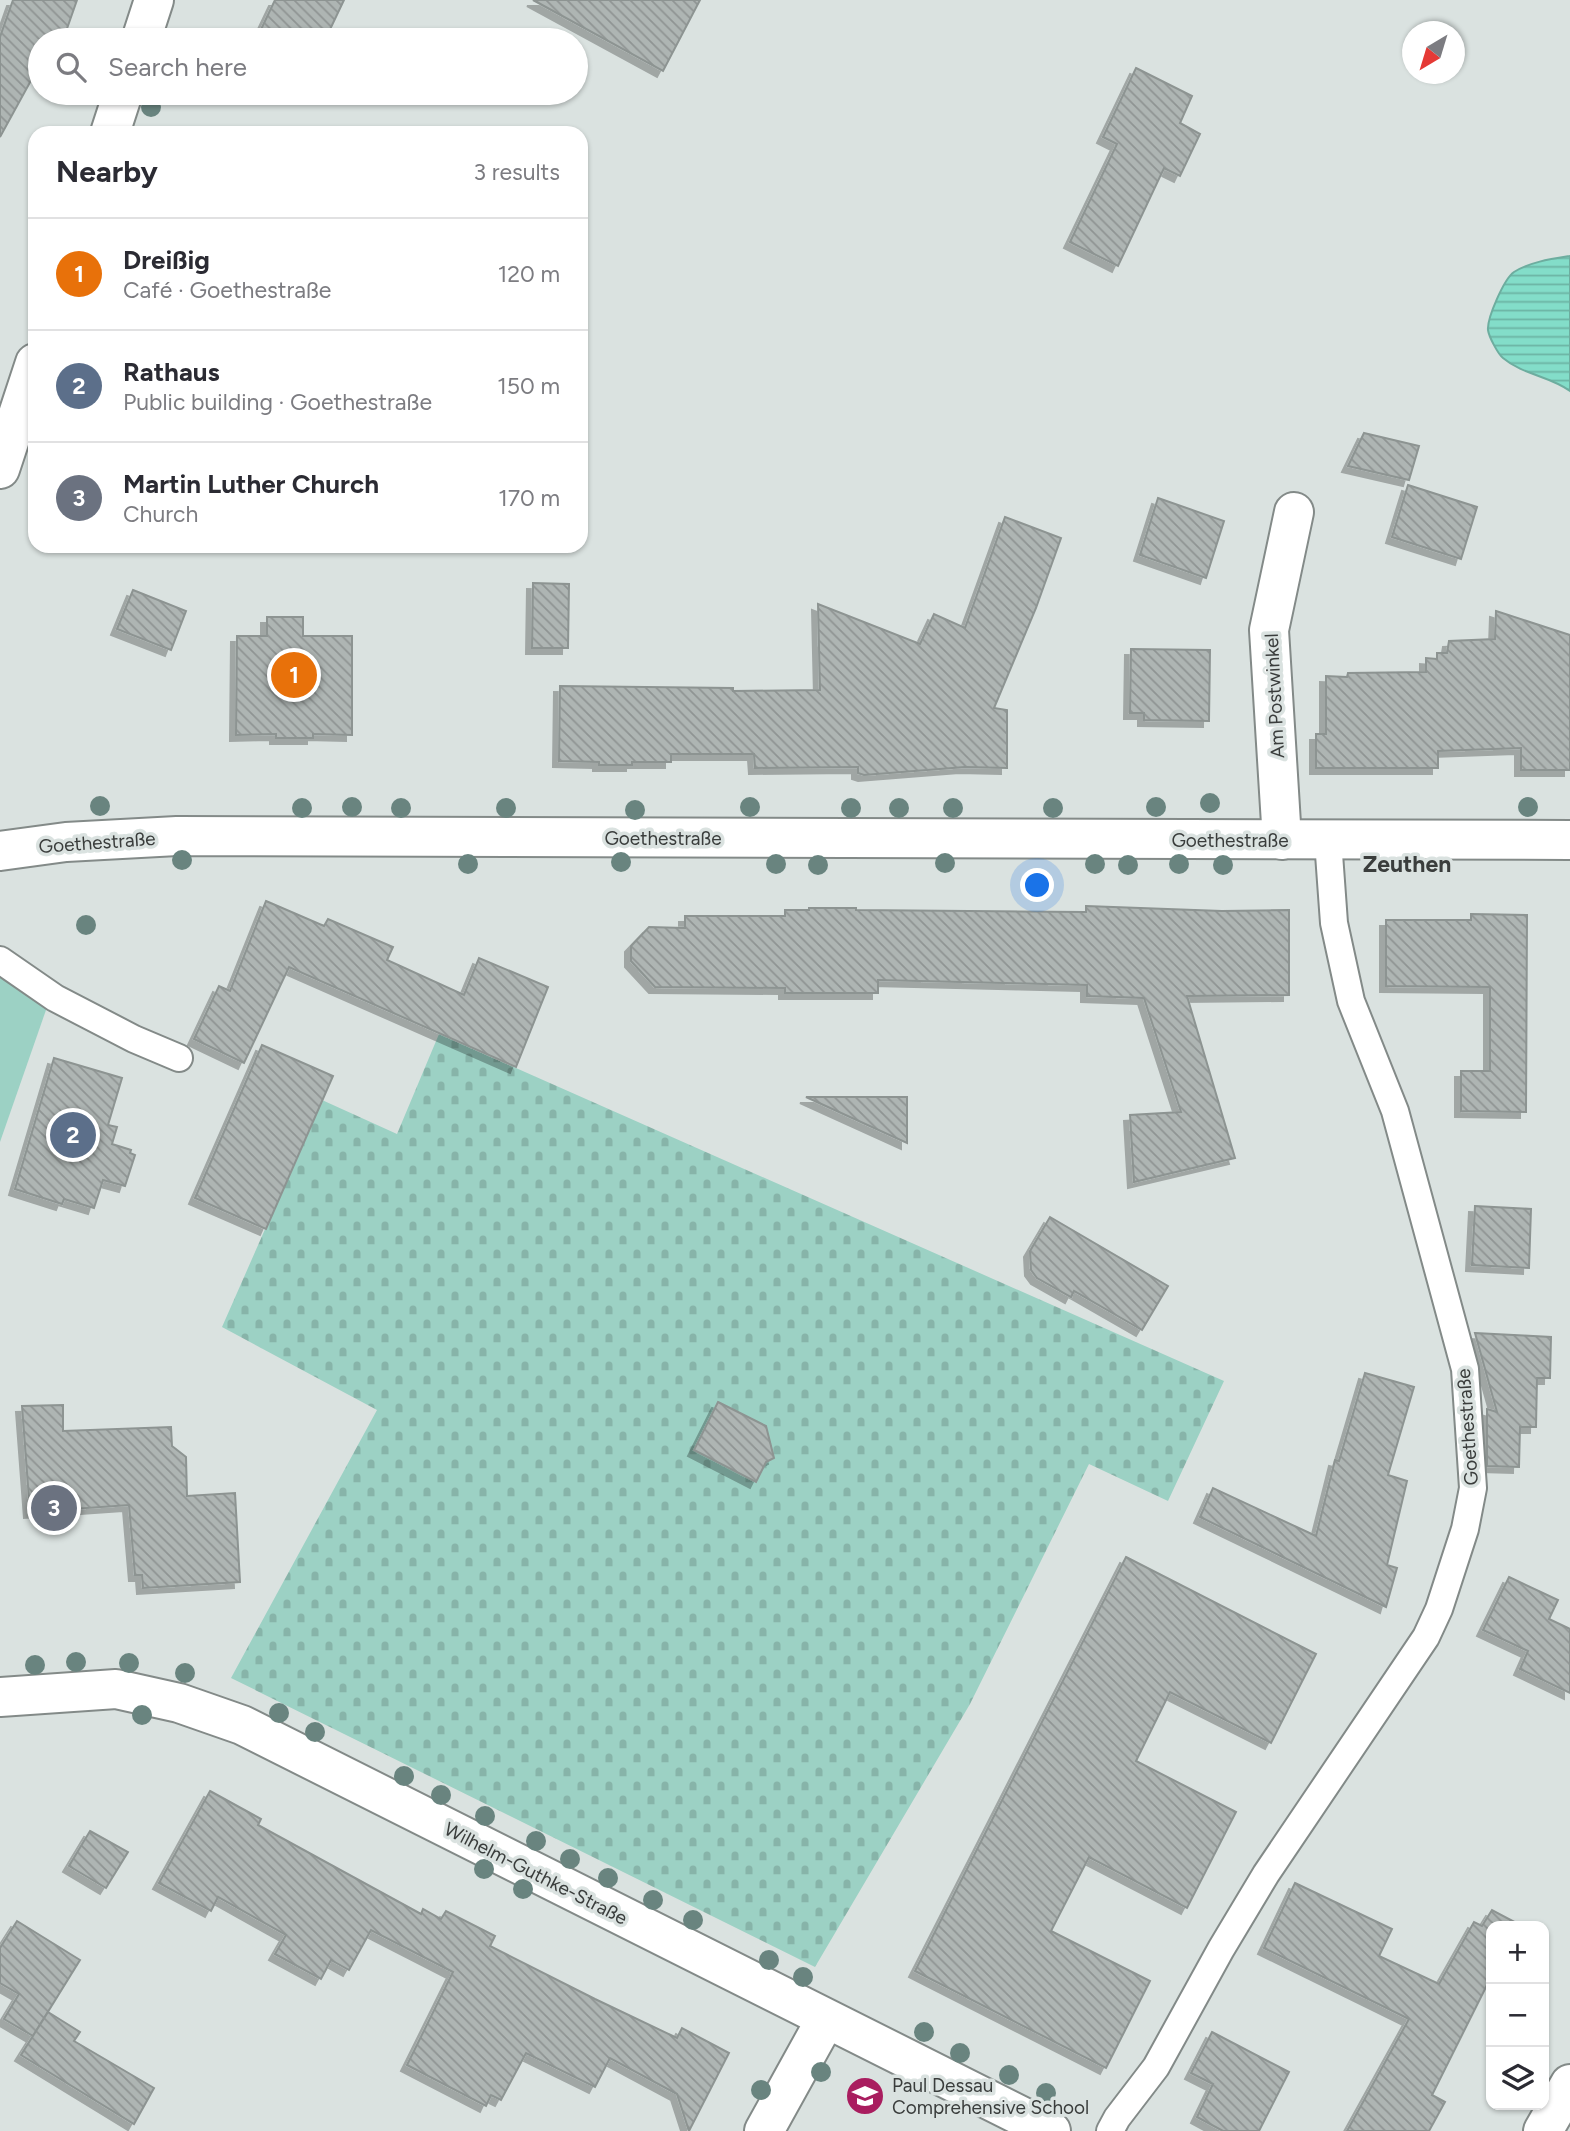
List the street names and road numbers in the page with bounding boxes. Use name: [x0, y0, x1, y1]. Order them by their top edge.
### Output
street label: Am Postwinkel: [1260, 633, 1289, 759]
street label: Goethestraße: [38, 827, 156, 858]
street label: Goethestraße: [604, 827, 722, 850]
street label: Goethestraße: [1171, 829, 1289, 852]
street label: Goethestraße: [1452, 1368, 1483, 1486]
street label: Wilhelm-Guthke-Straße: [440, 1817, 631, 1930]

